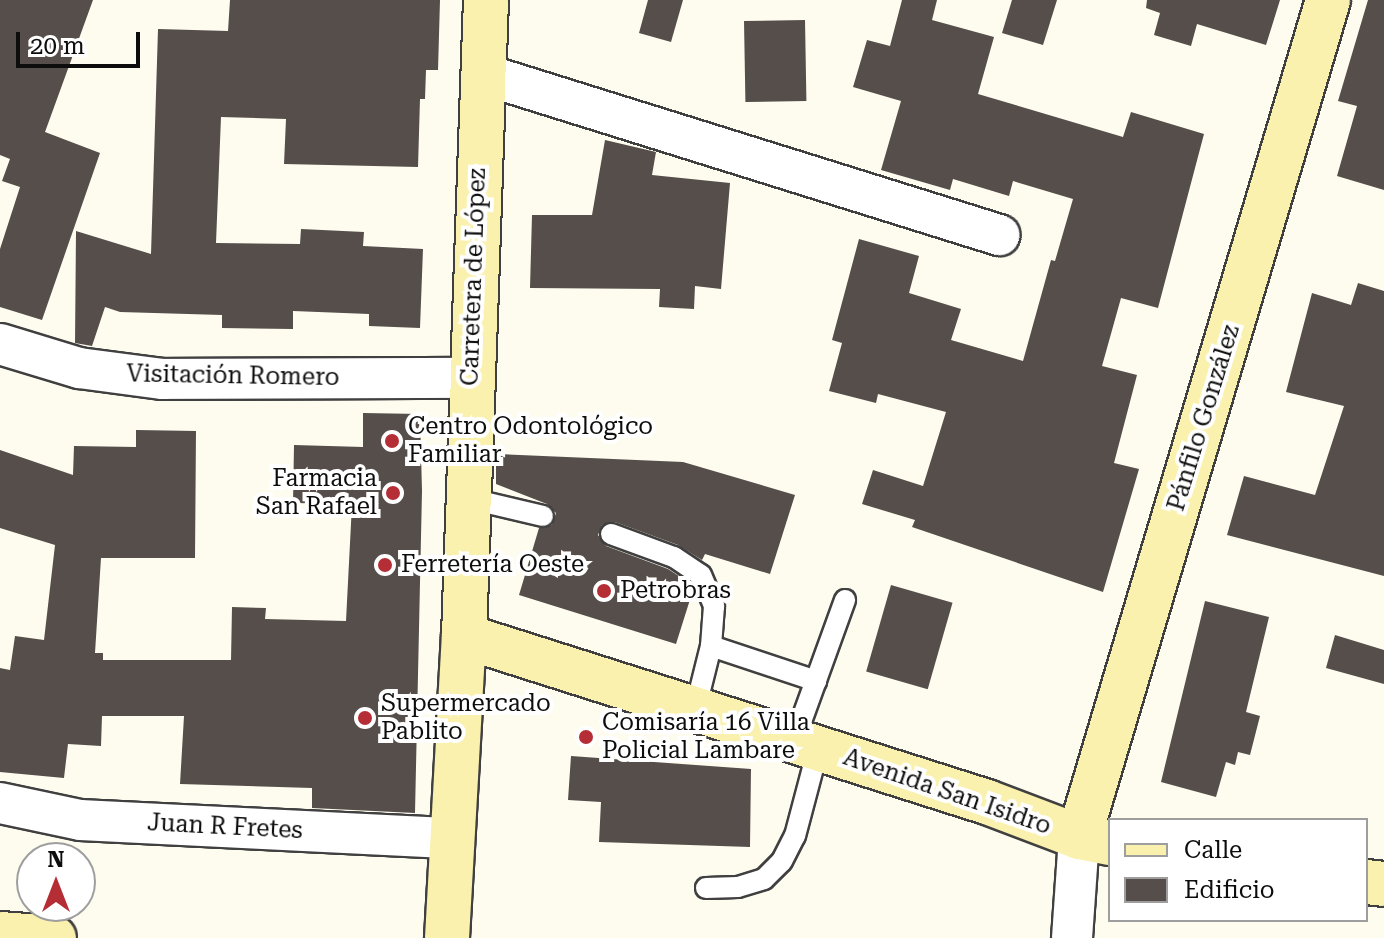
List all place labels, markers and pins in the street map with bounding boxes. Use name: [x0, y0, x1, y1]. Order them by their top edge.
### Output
place label: Centro Odontológico Familiar: [408, 413, 653, 469]
marker: Centro Odontológico Familiar: [383, 432, 401, 450]
place label: Farmacia San Rafael: [256, 465, 377, 521]
marker: Farmacia San Rafael: [384, 484, 402, 502]
place label: Ferretería Oeste: [401, 551, 584, 579]
marker: Ferretería Oeste: [376, 556, 394, 574]
place label: Petrobras: [620, 577, 731, 605]
marker: Petrobras: [595, 582, 613, 600]
place label: Supermercado Pablito: [381, 690, 551, 746]
marker: Supermercado Pablito: [356, 709, 374, 727]
place label: Comisaría 16 Villa Policial Lambare: [602, 709, 810, 765]
marker: Comisaría 16 Villa Policial Lambare: [577, 728, 595, 746]

